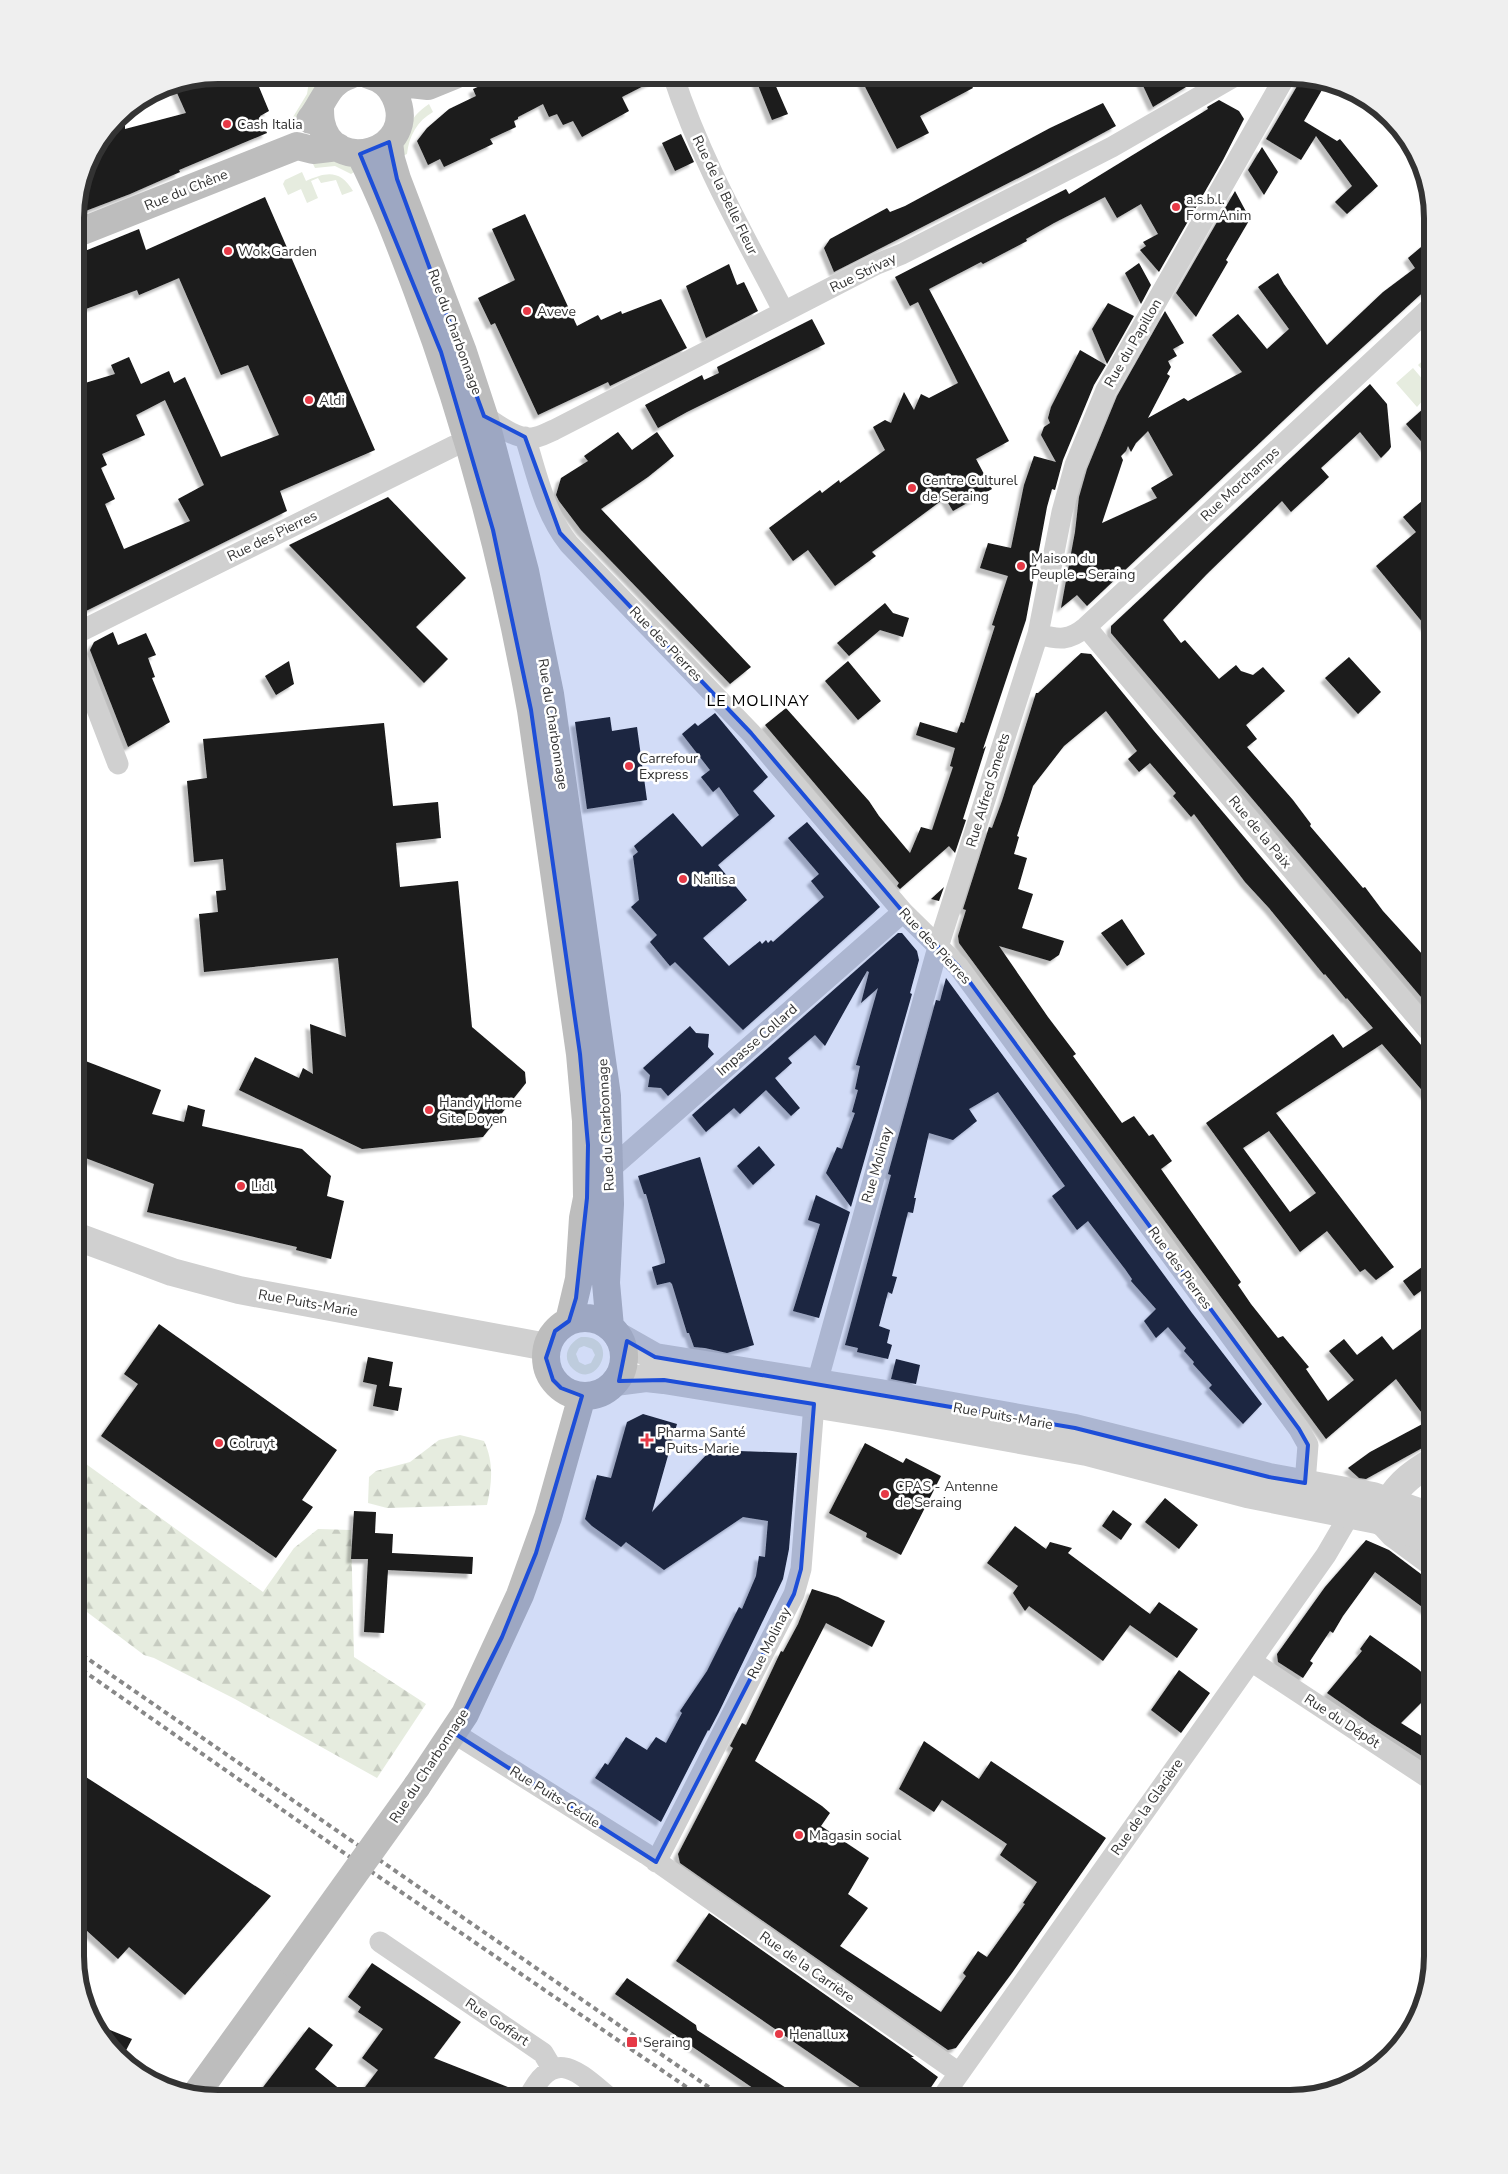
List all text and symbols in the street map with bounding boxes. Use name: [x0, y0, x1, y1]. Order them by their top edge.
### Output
place label: Cash Italia: [237, 115, 303, 134]
marker: Cash Italia: [221, 118, 233, 130]
street label: Rue de la Belle Fleur: [688, 132, 762, 258]
street label: Rue du Chêne: [142, 165, 230, 215]
place label: a.s.b.l. FormAnim: [1186, 190, 1252, 225]
marker: a.s.b.l. FormAnim: [1170, 201, 1182, 213]
place label: Wok Garden: [238, 242, 317, 261]
marker: Wok Garden: [222, 245, 234, 257]
street label: Rue Strivay: [827, 248, 900, 297]
street label: Rue du Charbonnage: [423, 266, 487, 398]
street label: Rue du Papillon: [1100, 295, 1166, 391]
place label: Aveve: [537, 302, 576, 321]
marker: Aveve: [521, 305, 533, 317]
place label: Aldi: [319, 391, 345, 410]
marker: Aldi: [303, 394, 315, 406]
street label: Rue Morchamps: [1196, 442, 1284, 526]
place label: Centre Culturel de Seraing: [922, 471, 1018, 506]
marker: Centre Culturel de Seraing: [906, 482, 918, 494]
street label: Rue des Pierres: [224, 506, 320, 566]
place label: Maison du Peuple - Seraing: [1031, 549, 1136, 584]
marker: Maison du Peuple - Seraing: [1015, 560, 1027, 572]
street label: Rue des Pierres: [625, 602, 707, 686]
street label: Rue du Charbonnage: [533, 657, 573, 791]
district label: LE MOLINAY: [707, 690, 809, 712]
street label: Rue Alfred Smeets: [962, 730, 1014, 849]
place label: Carrefour Express: [639, 749, 698, 784]
marker: Carrefour Express: [623, 760, 635, 772]
street label: Rue de la Paix: [1224, 792, 1296, 873]
place label: Nailisa: [693, 870, 736, 889]
marker: Nailisa: [677, 873, 689, 885]
street label: Rue des Pierres: [895, 904, 976, 988]
street label: Impasse Collard: [713, 1000, 801, 1080]
street label: Rue du Charbonnage: [593, 1058, 619, 1192]
place label: Handy Home Site Doyen: [439, 1093, 522, 1128]
marker: Handy Home Site Doyen: [423, 1104, 435, 1116]
street label: Rue Molinay: [857, 1124, 897, 1205]
place label: Lidl: [251, 1177, 275, 1196]
marker: Lidl: [235, 1180, 247, 1192]
street label: Rue des Pierres: [1144, 1223, 1217, 1313]
street label: Rue Puits-Marie: [257, 1285, 359, 1321]
street label: Rue Puits-Marie: [952, 1398, 1054, 1434]
place label: Pharma Santé - Puits-Marie: [657, 1423, 746, 1458]
place label: Colruyt: [229, 1434, 275, 1453]
marker: Pharma Santé - Puits-Marie: [641, 1434, 653, 1446]
marker: Colruyt: [213, 1437, 225, 1449]
place label: CPAS - Antenne de Seraing: [895, 1477, 998, 1512]
marker: CPAS - Antenne de Seraing: [879, 1488, 891, 1500]
street label: Rue Molinay: [743, 1603, 796, 1682]
street label: Rue du Dépôt: [1301, 1689, 1384, 1753]
street label: Rue du Charbonnage: [385, 1705, 473, 1827]
street label: Rue de la Glacière: [1107, 1755, 1187, 1859]
street label: Rue Puits-Cécile: [506, 1762, 604, 1832]
place label: Magasin social: [809, 1826, 902, 1845]
marker: Magasin social: [793, 1829, 805, 1841]
street label: Rue de la Carrière: [756, 1927, 858, 2007]
street label: Rue Goffart: [461, 1994, 533, 2050]
place label: Henallux: [789, 2025, 847, 2044]
marker: Henallux: [773, 2028, 785, 2040]
place label: Seraing: [643, 2033, 691, 2052]
marker: Seraing: [625, 2035, 639, 2049]

